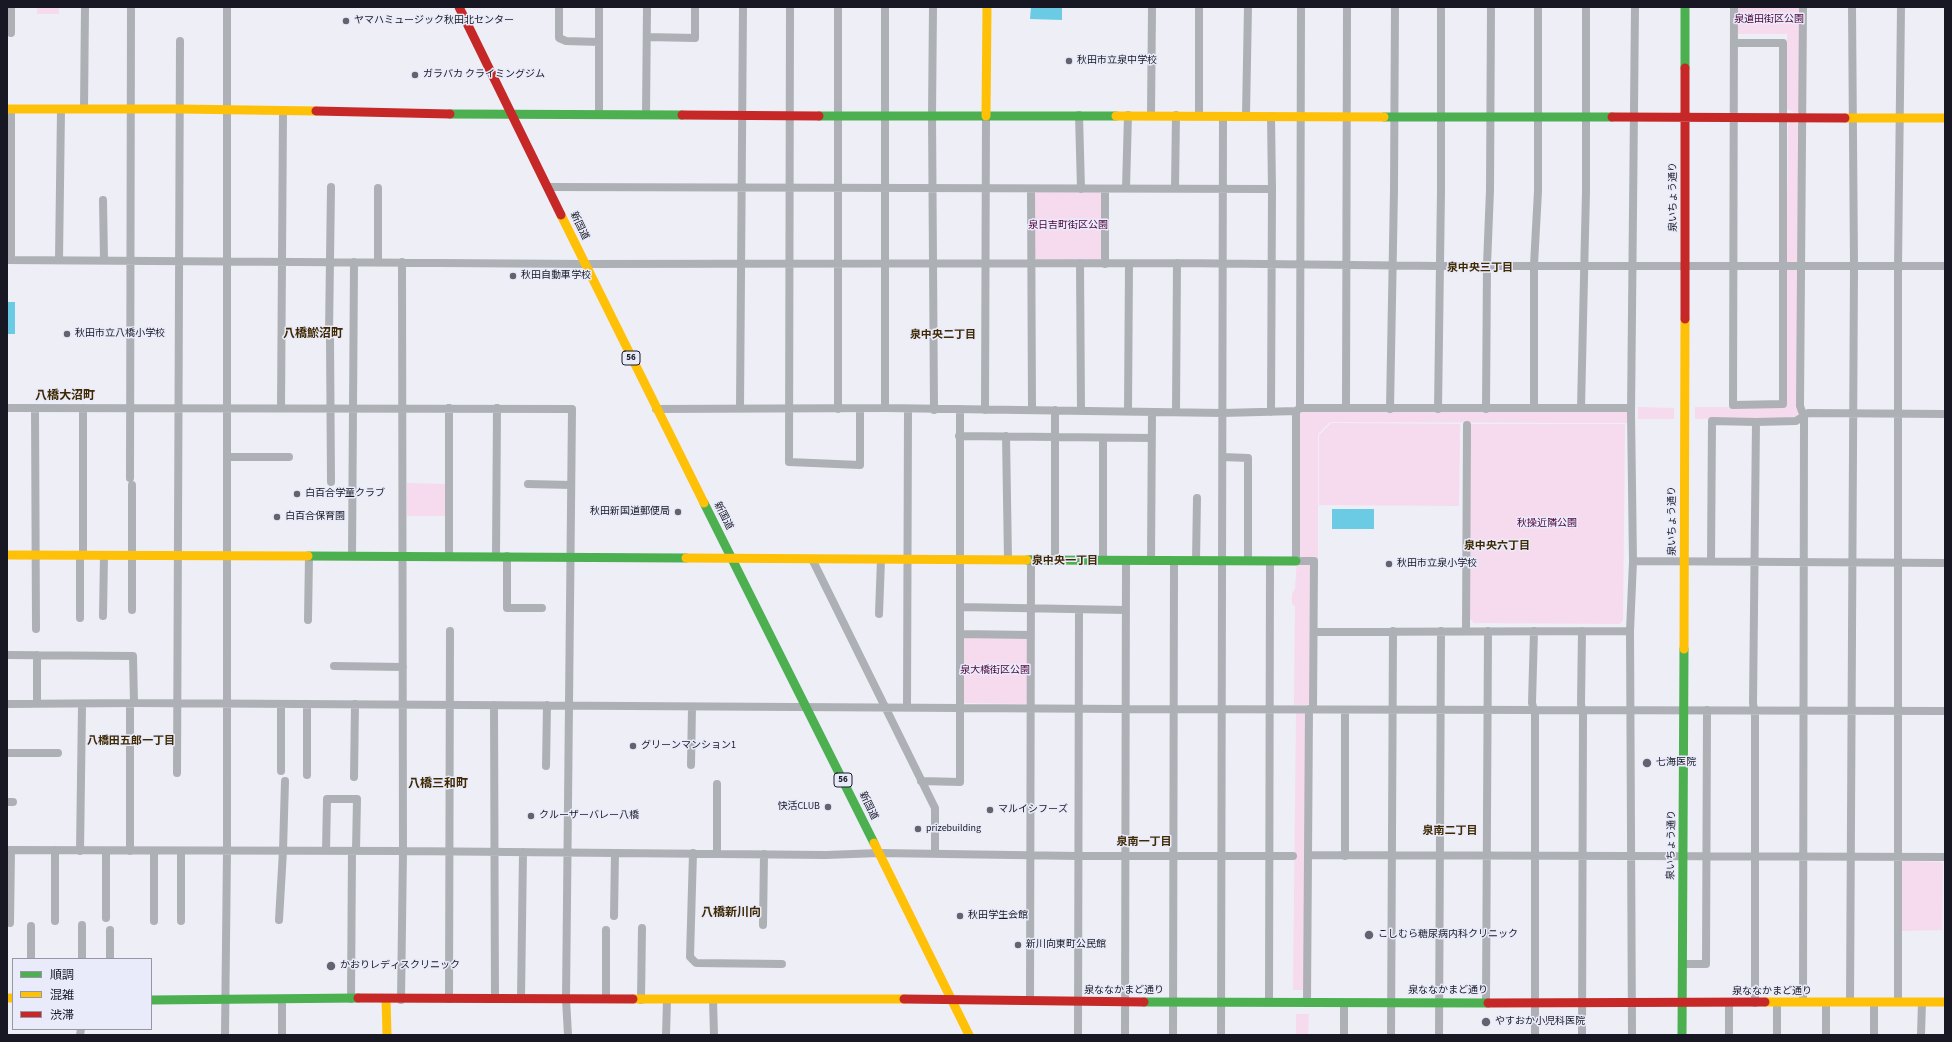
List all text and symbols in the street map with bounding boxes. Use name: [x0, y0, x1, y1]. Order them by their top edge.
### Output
park label: 泉道田街区公園: [1734, 14, 1804, 26]
place label: ヤマハミュージック秋田北センター: [354, 15, 514, 27]
marker: ヤマハミュージック秋田北センター: [341, 16, 351, 26]
place label: 秋田市立泉中学校: [1077, 55, 1157, 67]
marker: 秋田市立泉中学校: [1064, 56, 1074, 66]
place label: ガラパカ クライミングジム: [423, 69, 545, 81]
marker: ガラパカ クライミングジム: [410, 70, 420, 80]
street label: 泉いちょう通り: [1668, 162, 1680, 232]
street label: 新国道: [567, 210, 591, 242]
park label: 泉日吉町街区公園: [1028, 220, 1108, 232]
district label: 泉中央三丁目: [1447, 262, 1513, 276]
place label: 秋田自動車学校: [521, 270, 591, 282]
marker: 秋田自動車学校: [508, 271, 518, 281]
district label: 八橋鯲沼町: [283, 327, 343, 341]
place label: 秋田市立八橋小学校: [75, 328, 165, 340]
marker: 秋田市立八橋小学校: [62, 329, 72, 339]
district label: 泉中央二丁目: [910, 329, 976, 343]
road number: 56: [622, 351, 640, 365]
district label: 八橋大沼町: [35, 389, 95, 403]
street label: 泉いちょう通り: [1667, 486, 1679, 556]
place label: 白百合学童クラブ: [305, 488, 385, 500]
marker: 白百合学童クラブ: [292, 489, 302, 499]
street label: 新国道: [711, 500, 735, 532]
place label: 秋田新国道郵便局: [590, 506, 670, 518]
marker: 秋田新国道郵便局: [673, 507, 683, 517]
place label: 白百合保育園: [285, 511, 345, 523]
marker: 白百合保育園: [272, 512, 282, 522]
park label: 秋操近隣公園: [1517, 518, 1577, 530]
district label: 泉中央六丁目: [1464, 540, 1530, 554]
district label: 泉中央一丁目: [1032, 555, 1098, 569]
place label: 秋田市立泉小学校: [1397, 558, 1477, 570]
marker: 秋田市立泉小学校: [1384, 559, 1394, 569]
park label: 泉大橋街区公園: [960, 665, 1030, 677]
district label: 八橋田五郎一丁目: [87, 735, 175, 749]
place label: グリーンマンション1: [641, 740, 736, 752]
marker: グリーンマンション1: [628, 741, 638, 751]
marker: 七海医院: [1641, 757, 1653, 769]
place label: 七海医院: [1656, 757, 1696, 769]
road number: 56: [834, 773, 852, 787]
district label: 八橋三和町: [408, 777, 468, 791]
street label: 新国道: [856, 790, 880, 822]
place label: 快活CLUB: [777, 801, 820, 813]
marker: 快活CLUB: [823, 802, 833, 812]
place label: マルイシフーズ: [998, 804, 1068, 816]
marker: マルイシフーズ: [985, 805, 995, 815]
place label: クルーザーバレー八橋: [539, 810, 639, 822]
street label: 泉いちょう通り: [1665, 810, 1679, 880]
marker: クルーザーバレー八橋: [526, 811, 536, 821]
place label: prizebuilding: [926, 823, 981, 835]
marker: prizebuilding: [913, 824, 923, 834]
district label: 泉南二丁目: [1423, 825, 1477, 839]
district label: 泉南一丁目: [1117, 836, 1171, 850]
district label: 八橋新川向: [701, 906, 761, 920]
place label: 秋田学生会館: [968, 910, 1028, 922]
marker: 秋田学生会館: [955, 911, 965, 921]
marker: こしむら糖尿病内科クリニック: [1363, 929, 1375, 941]
place label: こしむら糖尿病内科クリニック: [1378, 929, 1518, 941]
place label: 新川向東町公民館: [1026, 939, 1106, 951]
marker: 新川向東町公民館: [1013, 940, 1023, 950]
legend: [12, 958, 152, 1030]
marker: かおりレディスクリニック: [325, 960, 337, 972]
place label: かおりレディスクリニック: [340, 960, 460, 972]
text: 順調: [50, 967, 74, 984]
street label: 泉ななかまど通り: [1084, 985, 1164, 997]
street label: 泉ななかまど通り: [1408, 985, 1488, 997]
street label: 泉ななかまど通り: [1732, 986, 1812, 998]
text: 混雑: [50, 987, 74, 1004]
text: 渋滞: [50, 1007, 74, 1024]
marker: やすおか小児科医院: [1480, 1016, 1492, 1028]
place label: やすおか小児科医院: [1495, 1016, 1585, 1028]

